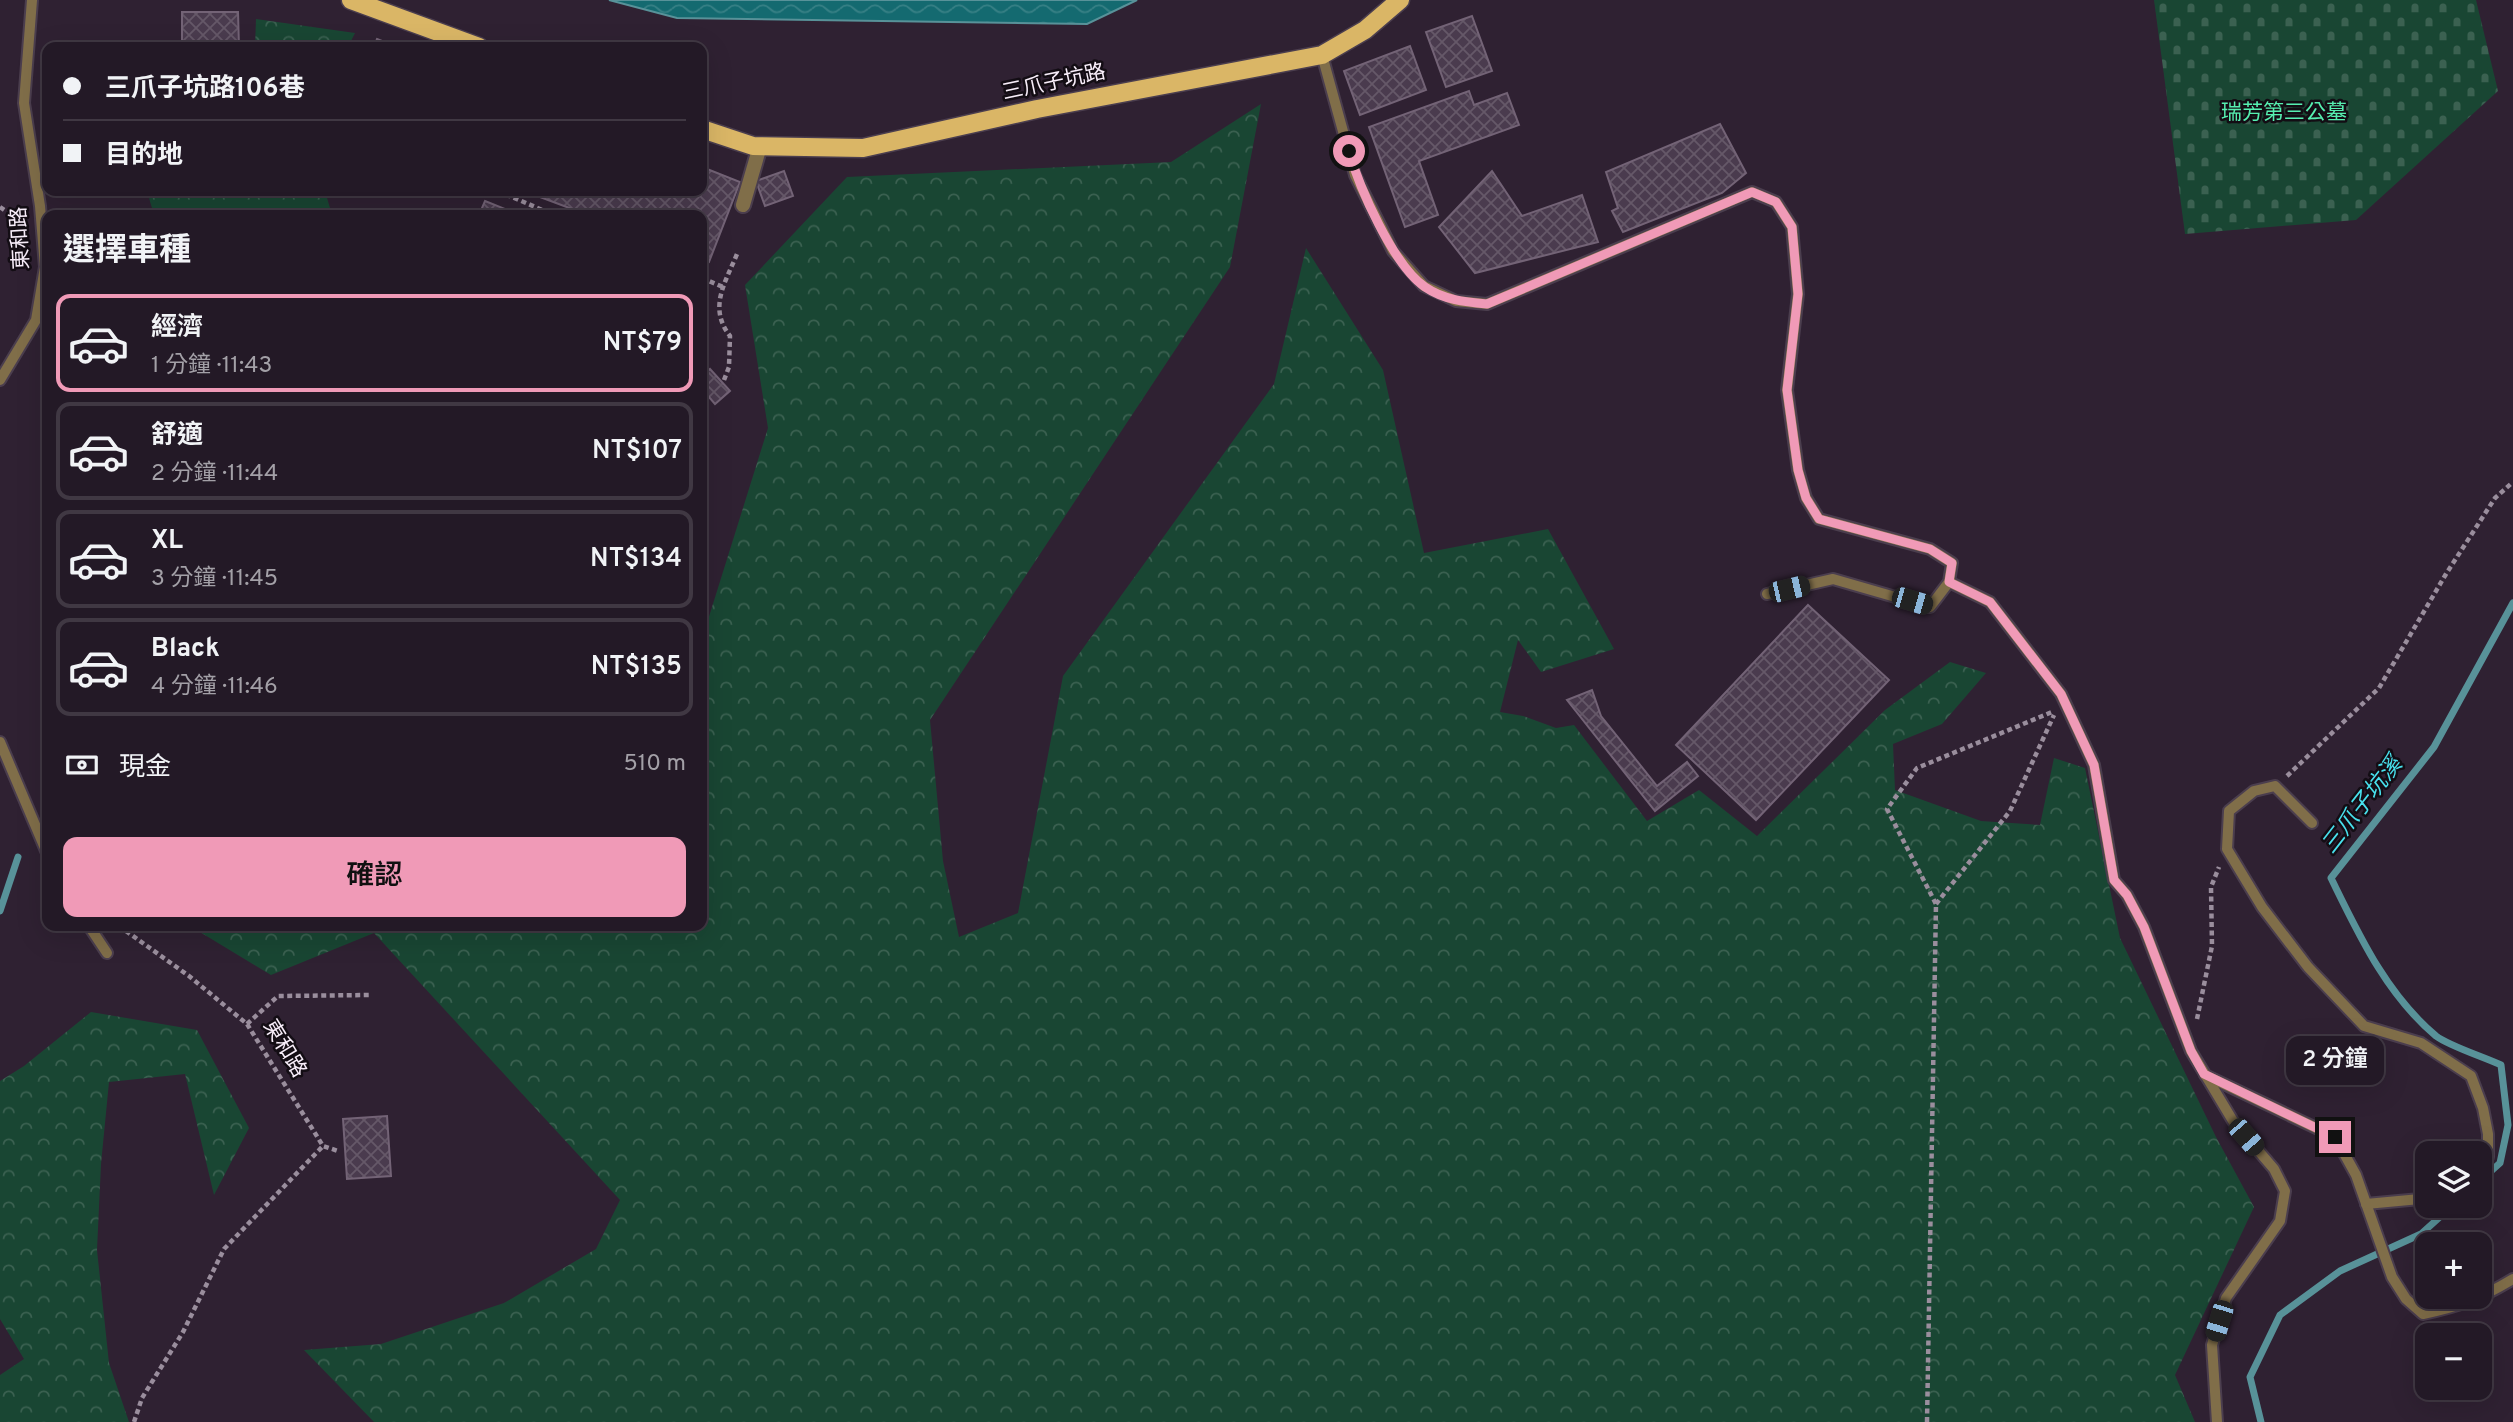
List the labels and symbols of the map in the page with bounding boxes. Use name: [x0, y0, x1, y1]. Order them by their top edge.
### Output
street label: 三爪子坑路: [1000, 59, 1108, 107]
park label: 瑞芳第三公墓: [2221, 100, 2347, 127]
route start: [1333, 135, 1365, 167]
street label: 東和路: [6, 206, 36, 270]
car: [1767, 574, 1812, 604]
car: [1889, 585, 1936, 617]
water label: 三爪子坑溪: [2316, 749, 2412, 860]
street label: 東和路: [256, 1015, 312, 1083]
callout: 2 分鐘: [2286, 1036, 2384, 1084]
car: [2225, 1114, 2268, 1160]
route end: [2319, 1121, 2351, 1153]
car: [2203, 1298, 2236, 1344]

